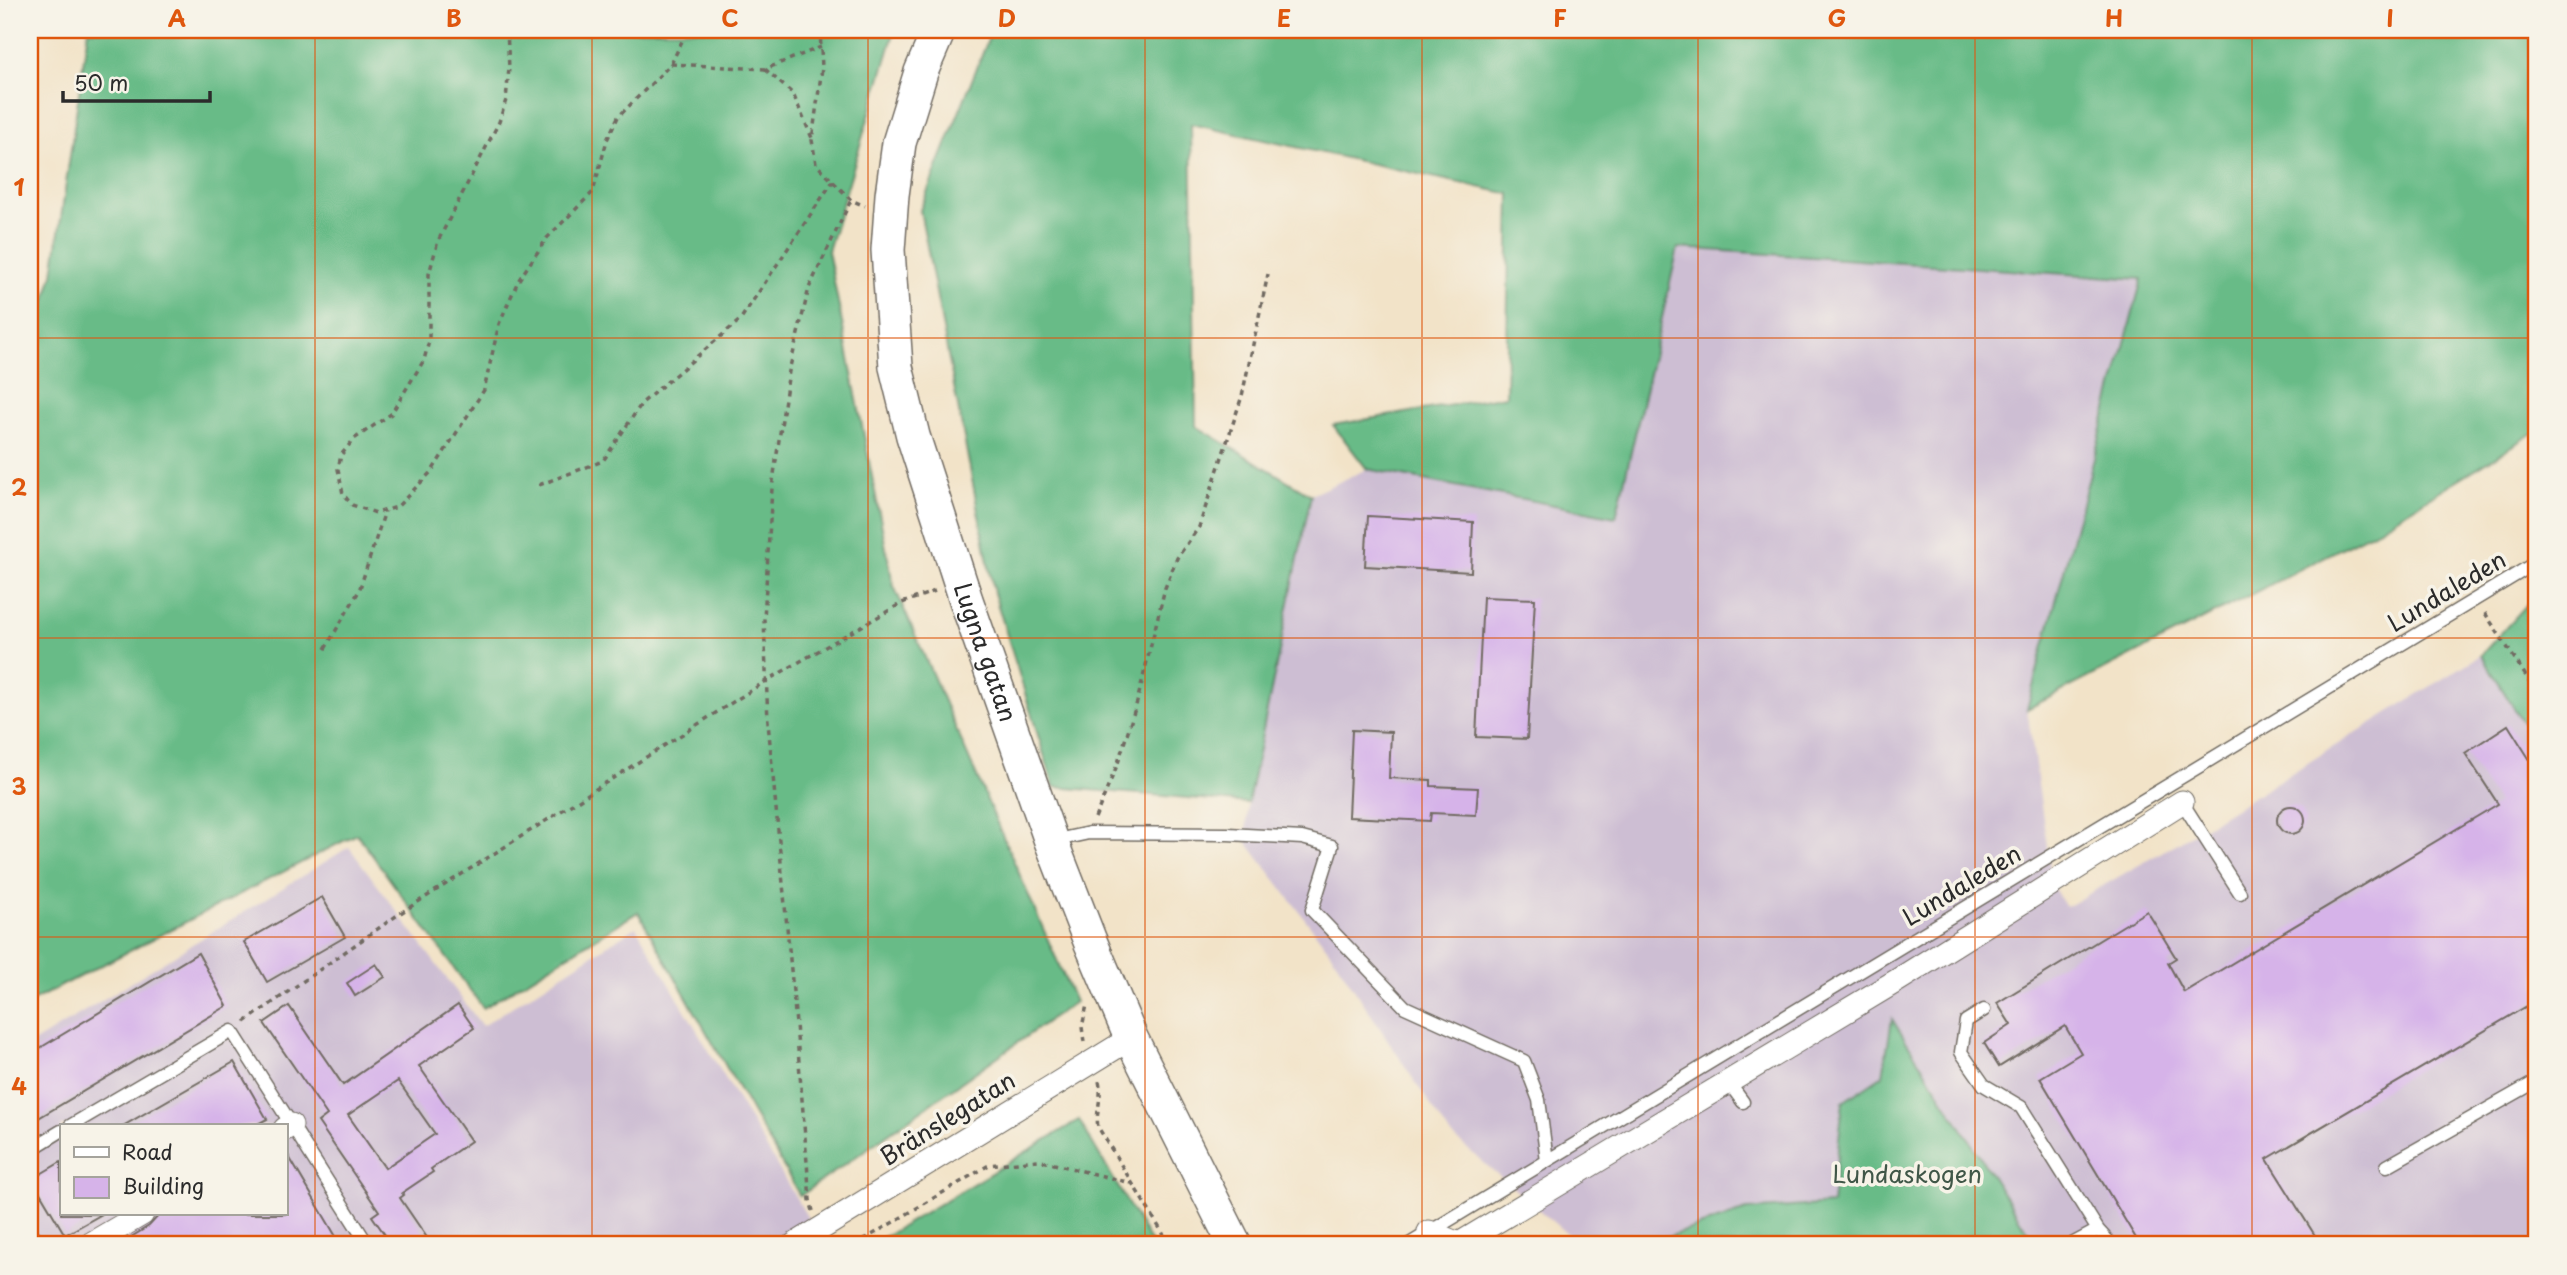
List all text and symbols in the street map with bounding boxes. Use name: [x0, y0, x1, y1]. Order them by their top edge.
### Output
text: A: [168, 0, 186, 35]
text: B: [446, 0, 462, 35]
text: C: [721, 0, 739, 35]
text: D: [998, 0, 1016, 35]
text: E: [1277, 0, 1291, 35]
text: F: [1553, 0, 1567, 35]
text: G: [1828, 0, 1846, 35]
text: H: [2105, 0, 2123, 35]
text: I: [2386, 0, 2394, 35]
scale bar: [63, 60, 210, 104]
text: 50 m: [74, 66, 128, 98]
text: 1: [14, 169, 25, 204]
text: 2: [11, 469, 27, 504]
street label: Lundaleden: [2380, 541, 2512, 640]
street label: Lugna gatan: [946, 578, 1028, 726]
text: 3: [11, 768, 27, 803]
street label: Lundaleden: [1895, 835, 2027, 934]
street label: Bränslegatan: [872, 1061, 1022, 1173]
text: 4: [11, 1068, 27, 1103]
legend: [60, 1124, 287, 1216]
text: Road: [122, 1135, 173, 1167]
park label: Lundaskogen: [1832, 1155, 1982, 1191]
text: Building: [122, 1169, 204, 1201]

